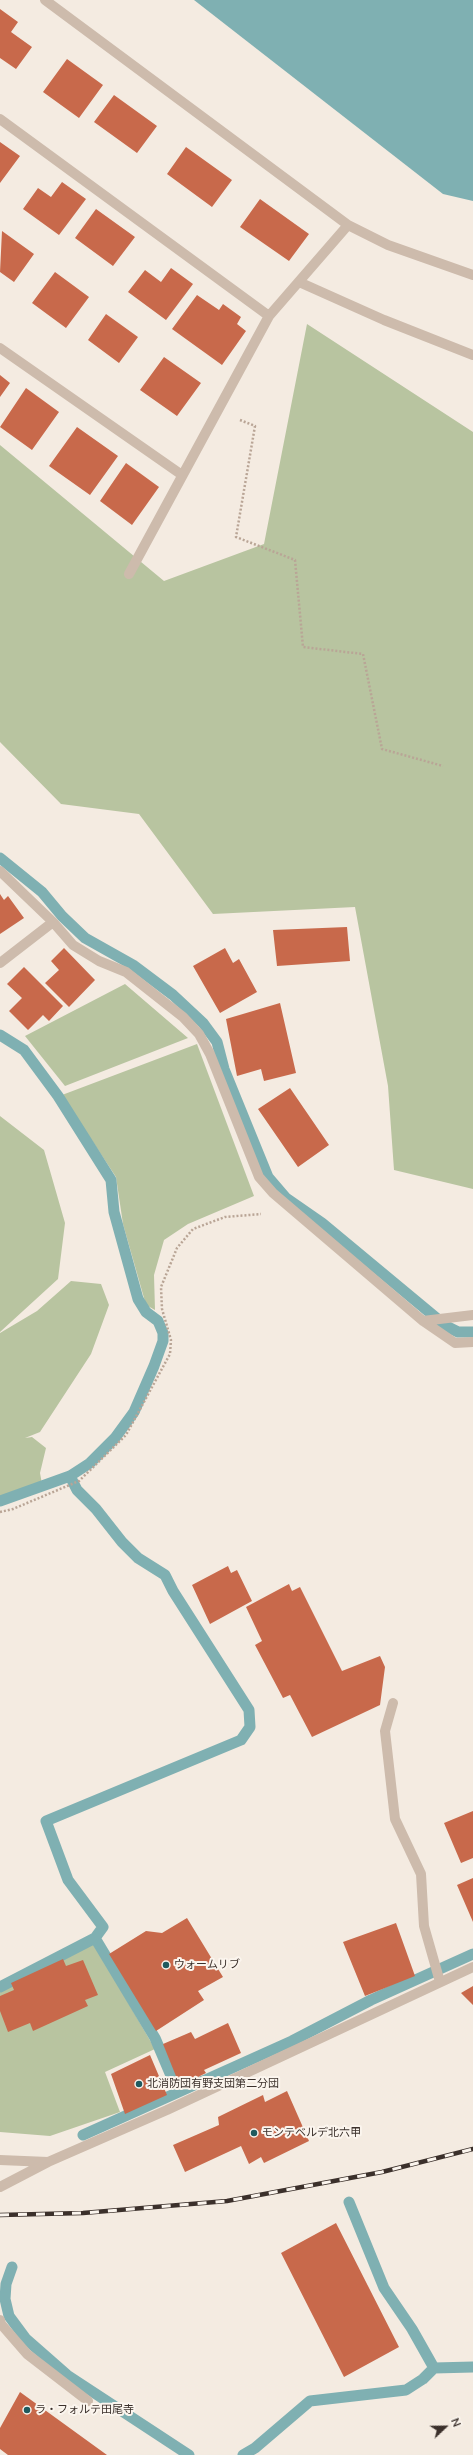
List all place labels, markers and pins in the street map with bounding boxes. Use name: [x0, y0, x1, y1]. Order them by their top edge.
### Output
place label: ウォームリブ: [174, 1958, 240, 1972]
marker: ウォームリブ: [161, 1960, 171, 1970]
place label: 北消防団有野支団第二分団: [147, 2077, 279, 2091]
marker: 北消防団有野支団第二分団: [134, 2079, 144, 2089]
place label: モンテベルデ北六甲: [262, 2126, 361, 2140]
marker: モンテベルデ北六甲: [249, 2128, 259, 2138]
place label: ラ・フォルテ田尾寺: [35, 2403, 134, 2417]
marker: ラ・フォルテ田尾寺: [22, 2405, 32, 2415]

